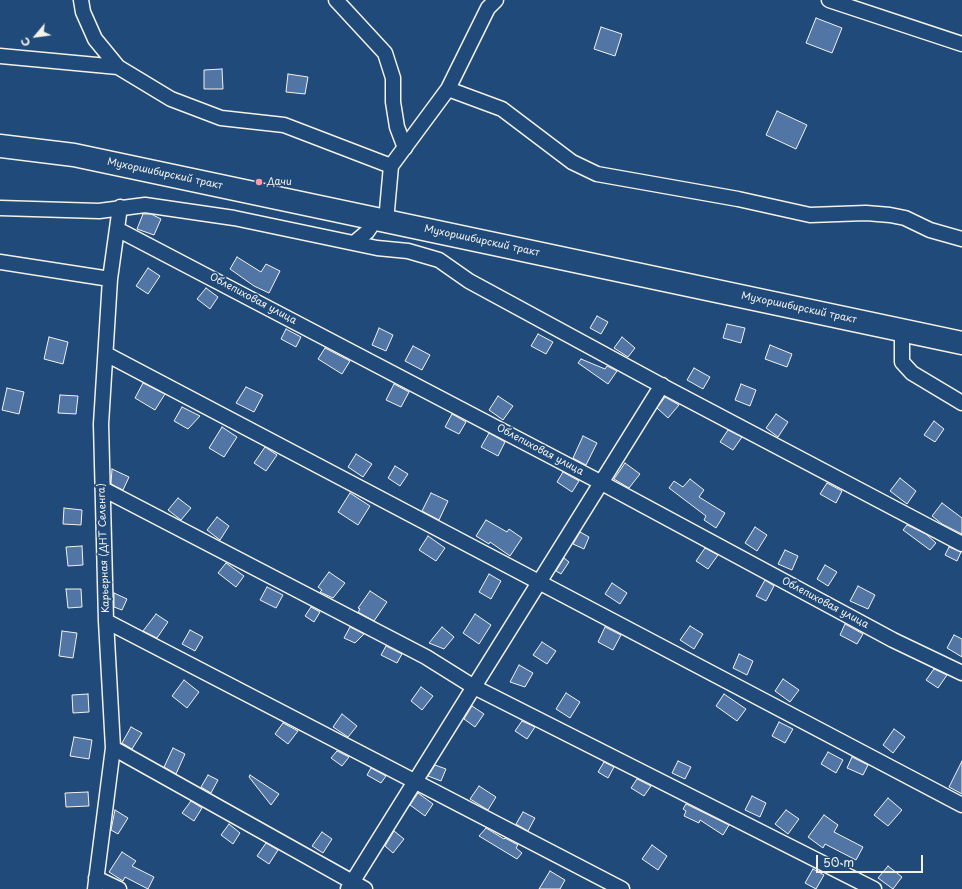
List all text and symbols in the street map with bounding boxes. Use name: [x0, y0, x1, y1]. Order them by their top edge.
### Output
north arrow: [16, 16, 56, 56]
text: С: [16, 34, 35, 50]
street label: Мухоршибирский тракт: [106, 156, 224, 192]
place label: Дачи: [267, 176, 292, 188]
marker: Дачи: [254, 177, 264, 187]
street label: Мухоршибирский тракт: [423, 223, 541, 259]
street label: Облепиховая улица: [207, 271, 299, 327]
street label: Мухоршибирский тракт: [740, 290, 858, 326]
street label: Облепиховая улица: [494, 422, 586, 478]
street label: Карьерная (ДНТ Селенга): [96, 483, 112, 613]
street label: Облепиховая улица: [779, 575, 871, 631]
scale bar: [818, 847, 925, 873]
text: 50 m: [823, 853, 854, 871]

